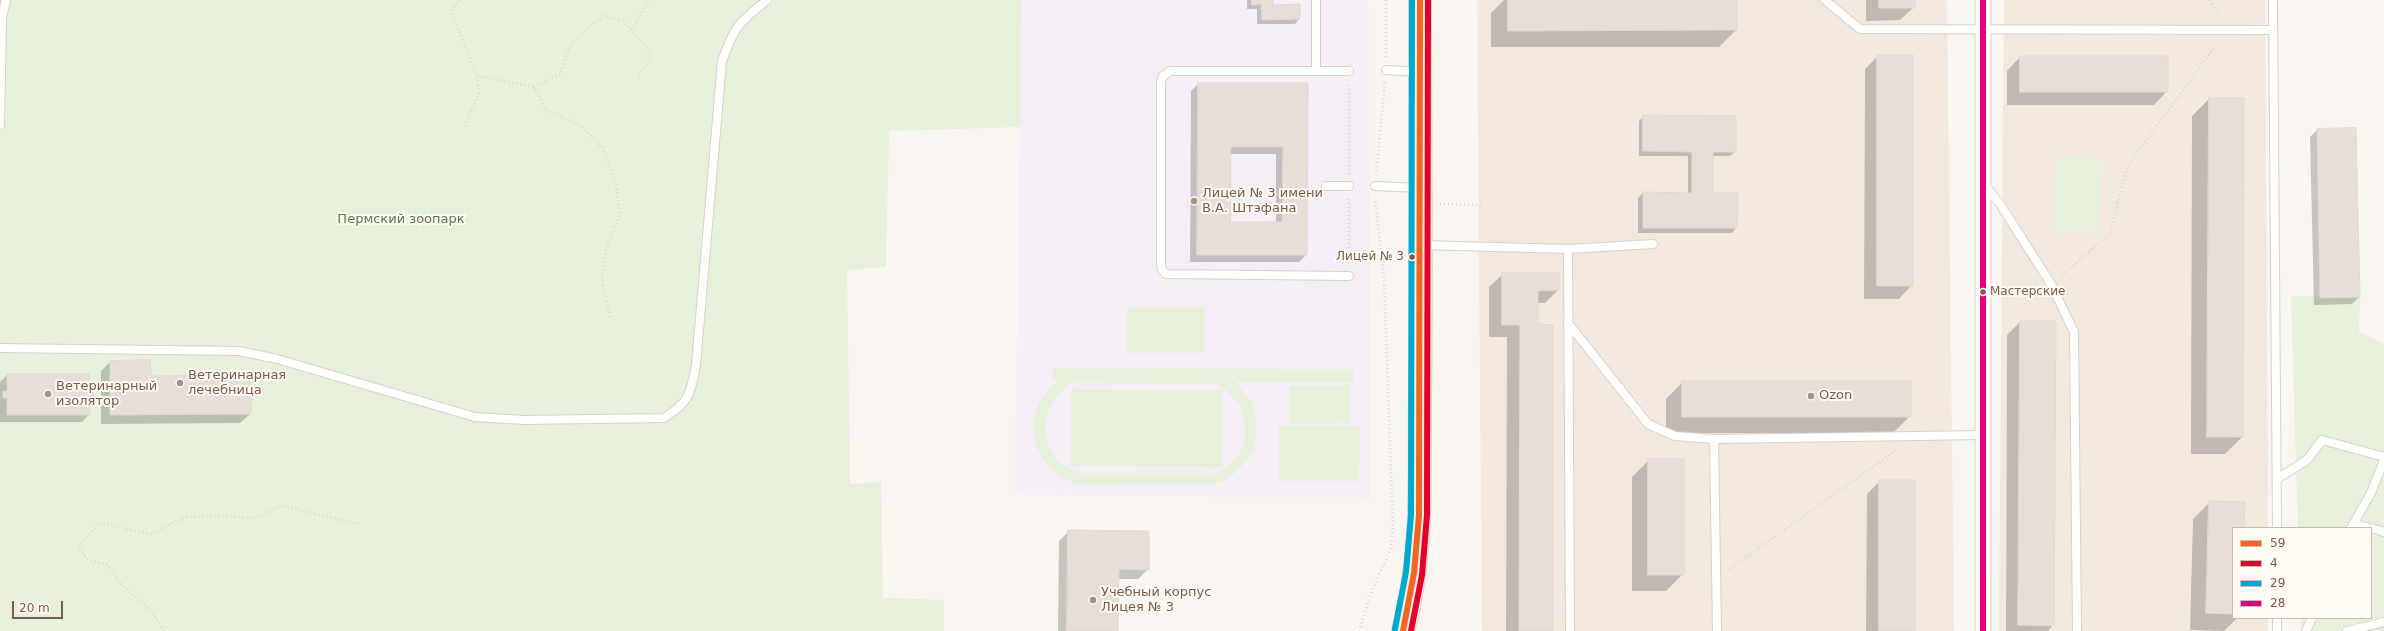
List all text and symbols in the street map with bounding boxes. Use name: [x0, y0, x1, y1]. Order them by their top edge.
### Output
place label: Лицей № 3 имени В.А. Штэфана: [1202, 186, 1323, 217]
marker: Лицей № 3 имени В.А. Штэфана: [1189, 196, 1199, 206]
park label: Пермский зоопарк: [337, 212, 465, 228]
place label: Лицей № 3: [1336, 250, 1404, 264]
marker: Лицей № 3: [1407, 252, 1417, 262]
place label: Мастерские: [1990, 285, 2065, 299]
marker: Мастерские: [1978, 287, 1988, 297]
place label: Ветеринарная лечебница: [188, 368, 286, 399]
marker: Ветеринарная лечебница: [175, 378, 185, 388]
place label: Ветеринарный изолятор: [56, 379, 157, 410]
place label: Ozon: [1819, 388, 1852, 404]
marker: Ветеринарный изолятор: [43, 389, 53, 399]
marker: Ozon: [1806, 391, 1816, 401]
legend: [2232, 527, 2372, 619]
text: 59: [2270, 536, 2285, 550]
text: 4: [2270, 556, 2278, 570]
text: 29: [2270, 576, 2285, 590]
place label: Учебный корпус Лицея № 3: [1101, 585, 1211, 616]
scale bar: [14, 593, 65, 619]
marker: Учебный корпус Лицея № 3: [1088, 595, 1098, 605]
text: 28: [2270, 596, 2285, 610]
text: 20 m: [19, 601, 50, 615]

